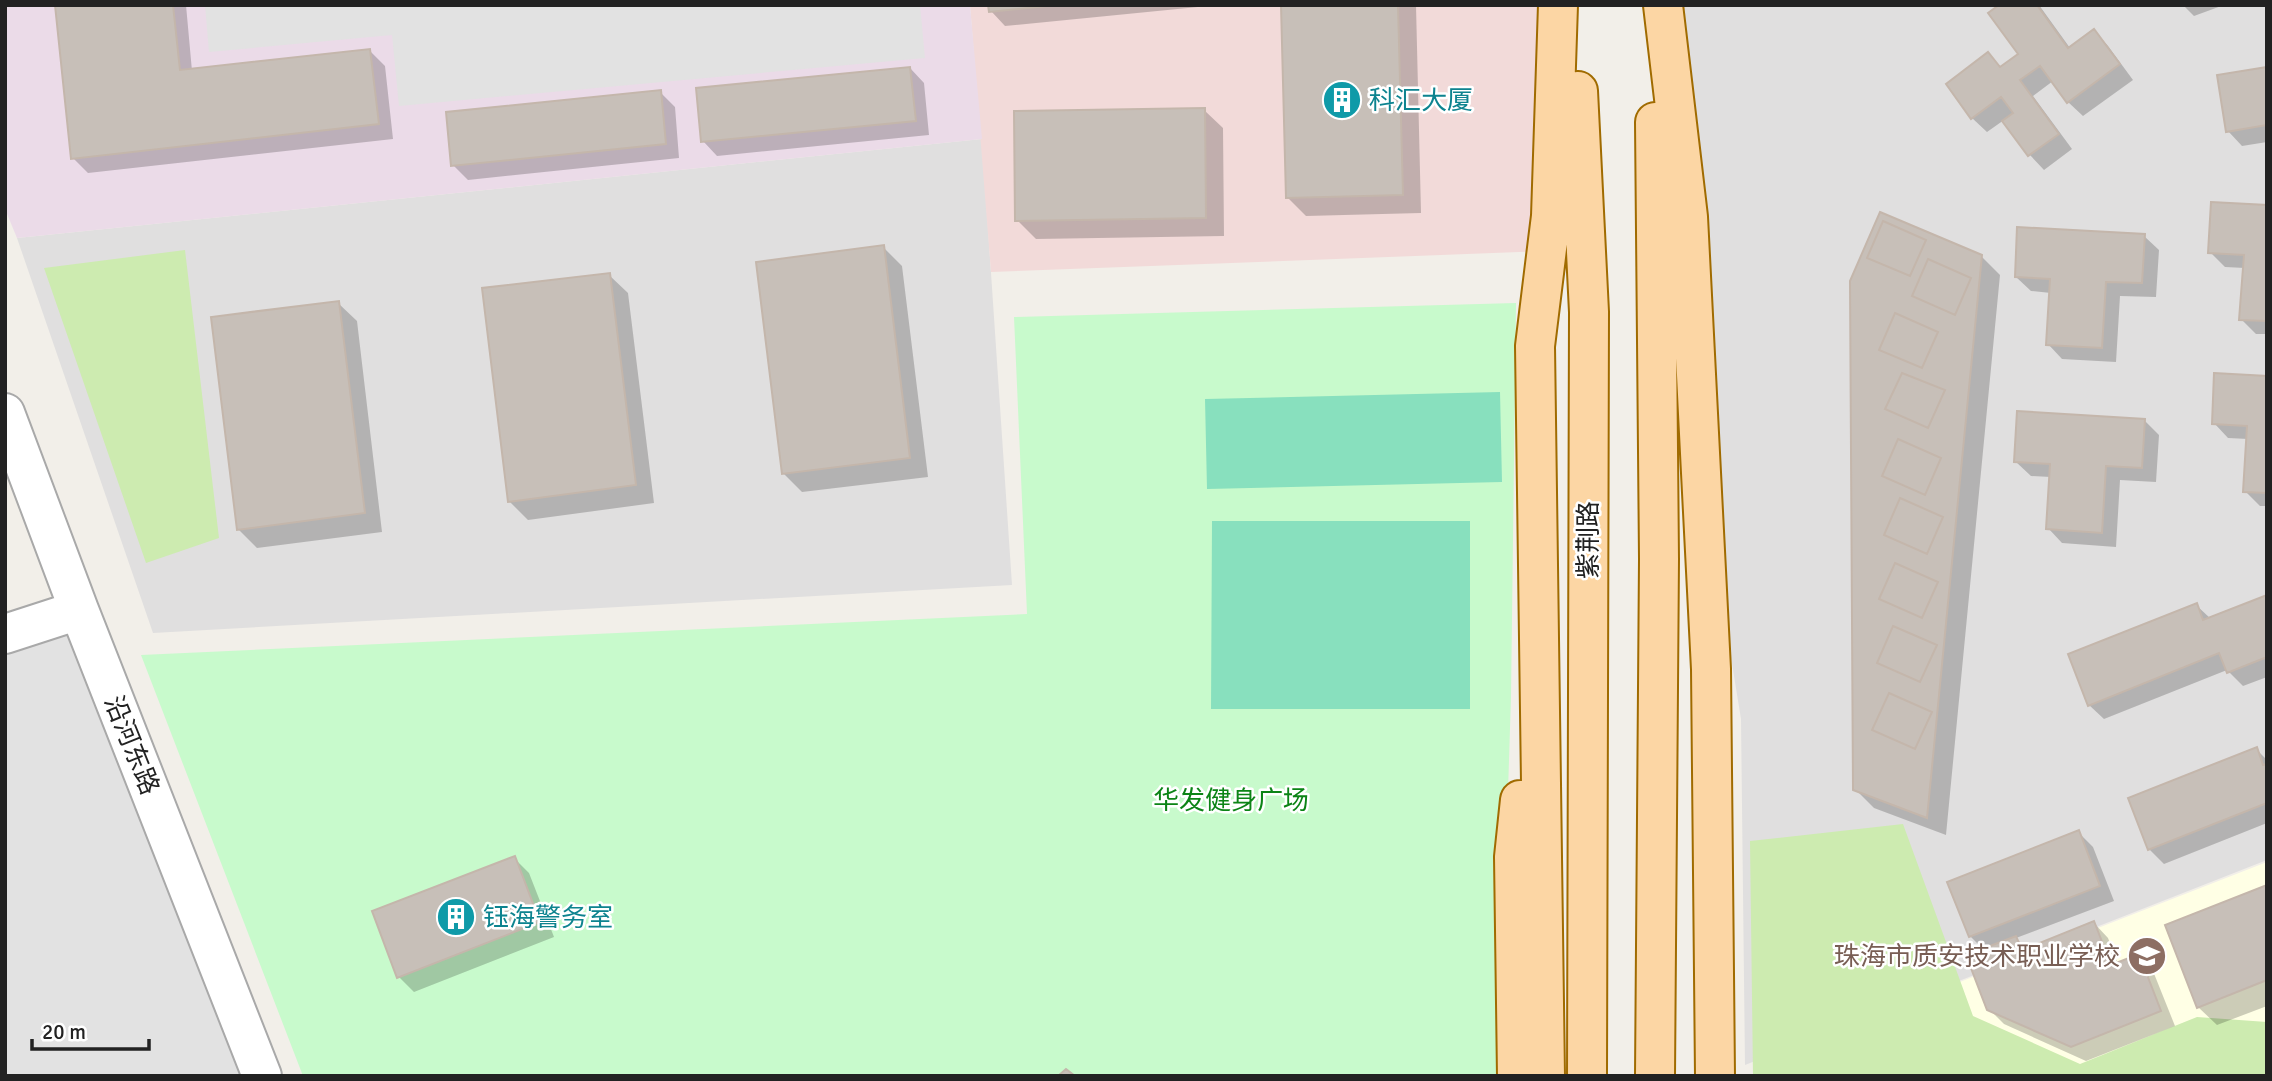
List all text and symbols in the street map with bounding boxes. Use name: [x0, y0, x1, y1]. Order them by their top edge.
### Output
building icon: 科汇大厦: [1321, 79, 1363, 121]
place label: 科汇大厦: [1369, 85, 1473, 117]
street label: 紫荆路: [1573, 501, 1605, 579]
street label: 沿河东路: [97, 691, 165, 800]
park label: 华发健身广场: [1153, 785, 1309, 817]
building icon: 钰海警务室: [435, 896, 477, 938]
place label: 钰海警务室: [483, 902, 613, 934]
school or university icon: 珠海市质安技术职业学校: [2126, 935, 2168, 977]
place label: 珠海市质安技术职业学校: [1834, 941, 2120, 973]
scale bar: [32, 1007, 149, 1052]
text: 20 m: [42, 1019, 86, 1045]

